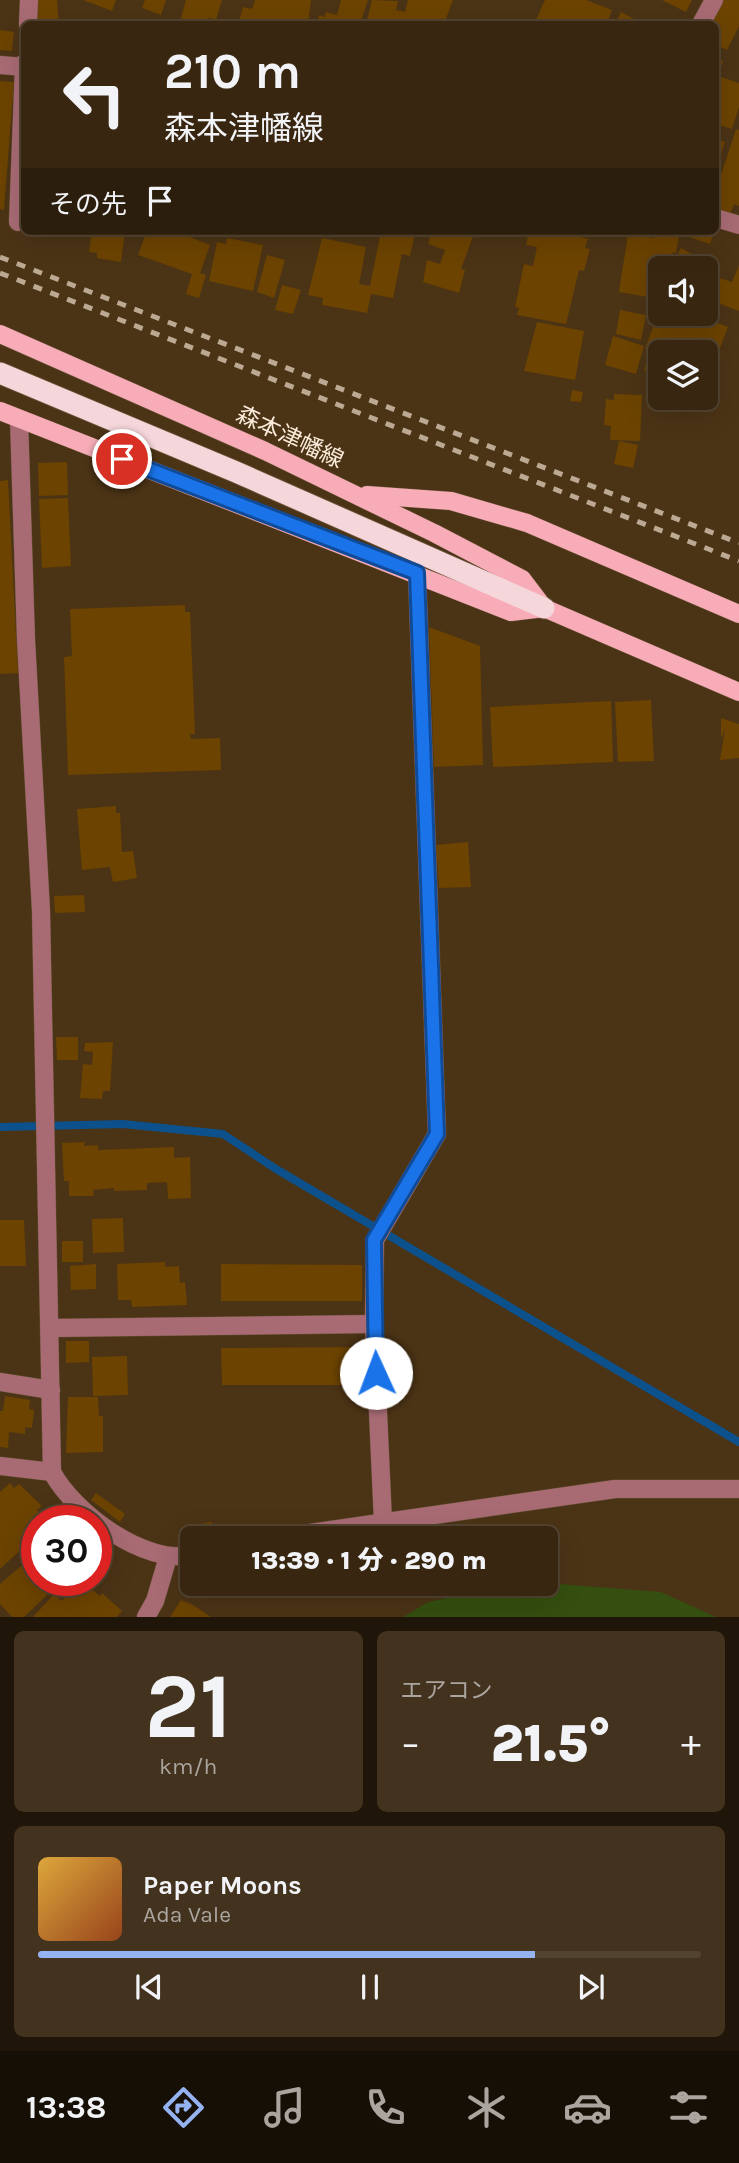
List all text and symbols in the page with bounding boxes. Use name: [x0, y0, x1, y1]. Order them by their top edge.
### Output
text: 210 m: [164, 43, 301, 100]
icon: left: [49, 49, 140, 140]
text: 森本津幡線: [164, 110, 324, 147]
icon: arrive: [141, 182, 179, 220]
text: その先: [49, 189, 127, 220]
map controls: [648, 256, 718, 410]
button: sound: [648, 256, 718, 326]
button: layers: [648, 340, 718, 410]
street label: 森本津幡線: [232, 400, 348, 474]
pin: [92, 429, 152, 489]
icon: arrive: [103, 440, 141, 478]
position arrow: [339, 1336, 413, 1410]
speed limit sign: 30: [21, 1505, 112, 1596]
text: 13:39 · 1 分 · 290 m: [251, 1545, 487, 1576]
text: 21: [145, 1654, 232, 1760]
text: エアコン: [401, 1677, 493, 1704]
text: 21.5°: [491, 1713, 611, 1774]
text: −: [401, 1721, 420, 1766]
text: +: [681, 1721, 701, 1766]
text: km/h: [159, 1753, 217, 1780]
text: Paper Moons: [143, 1870, 302, 1901]
text: Ada Vale: [143, 1901, 231, 1928]
icon: previous: [130, 1968, 168, 2006]
icon: pause: [351, 1968, 389, 2006]
icon: next: [572, 1968, 610, 2006]
icon: directions: [159, 2083, 208, 2132]
icon: music: [260, 2083, 309, 2132]
icon: phone: [361, 2083, 410, 2132]
icon: climate: [462, 2083, 511, 2132]
icon: car: [563, 2083, 612, 2132]
icon: filters: [664, 2083, 713, 2132]
text: 13:38: [26, 2089, 107, 2126]

